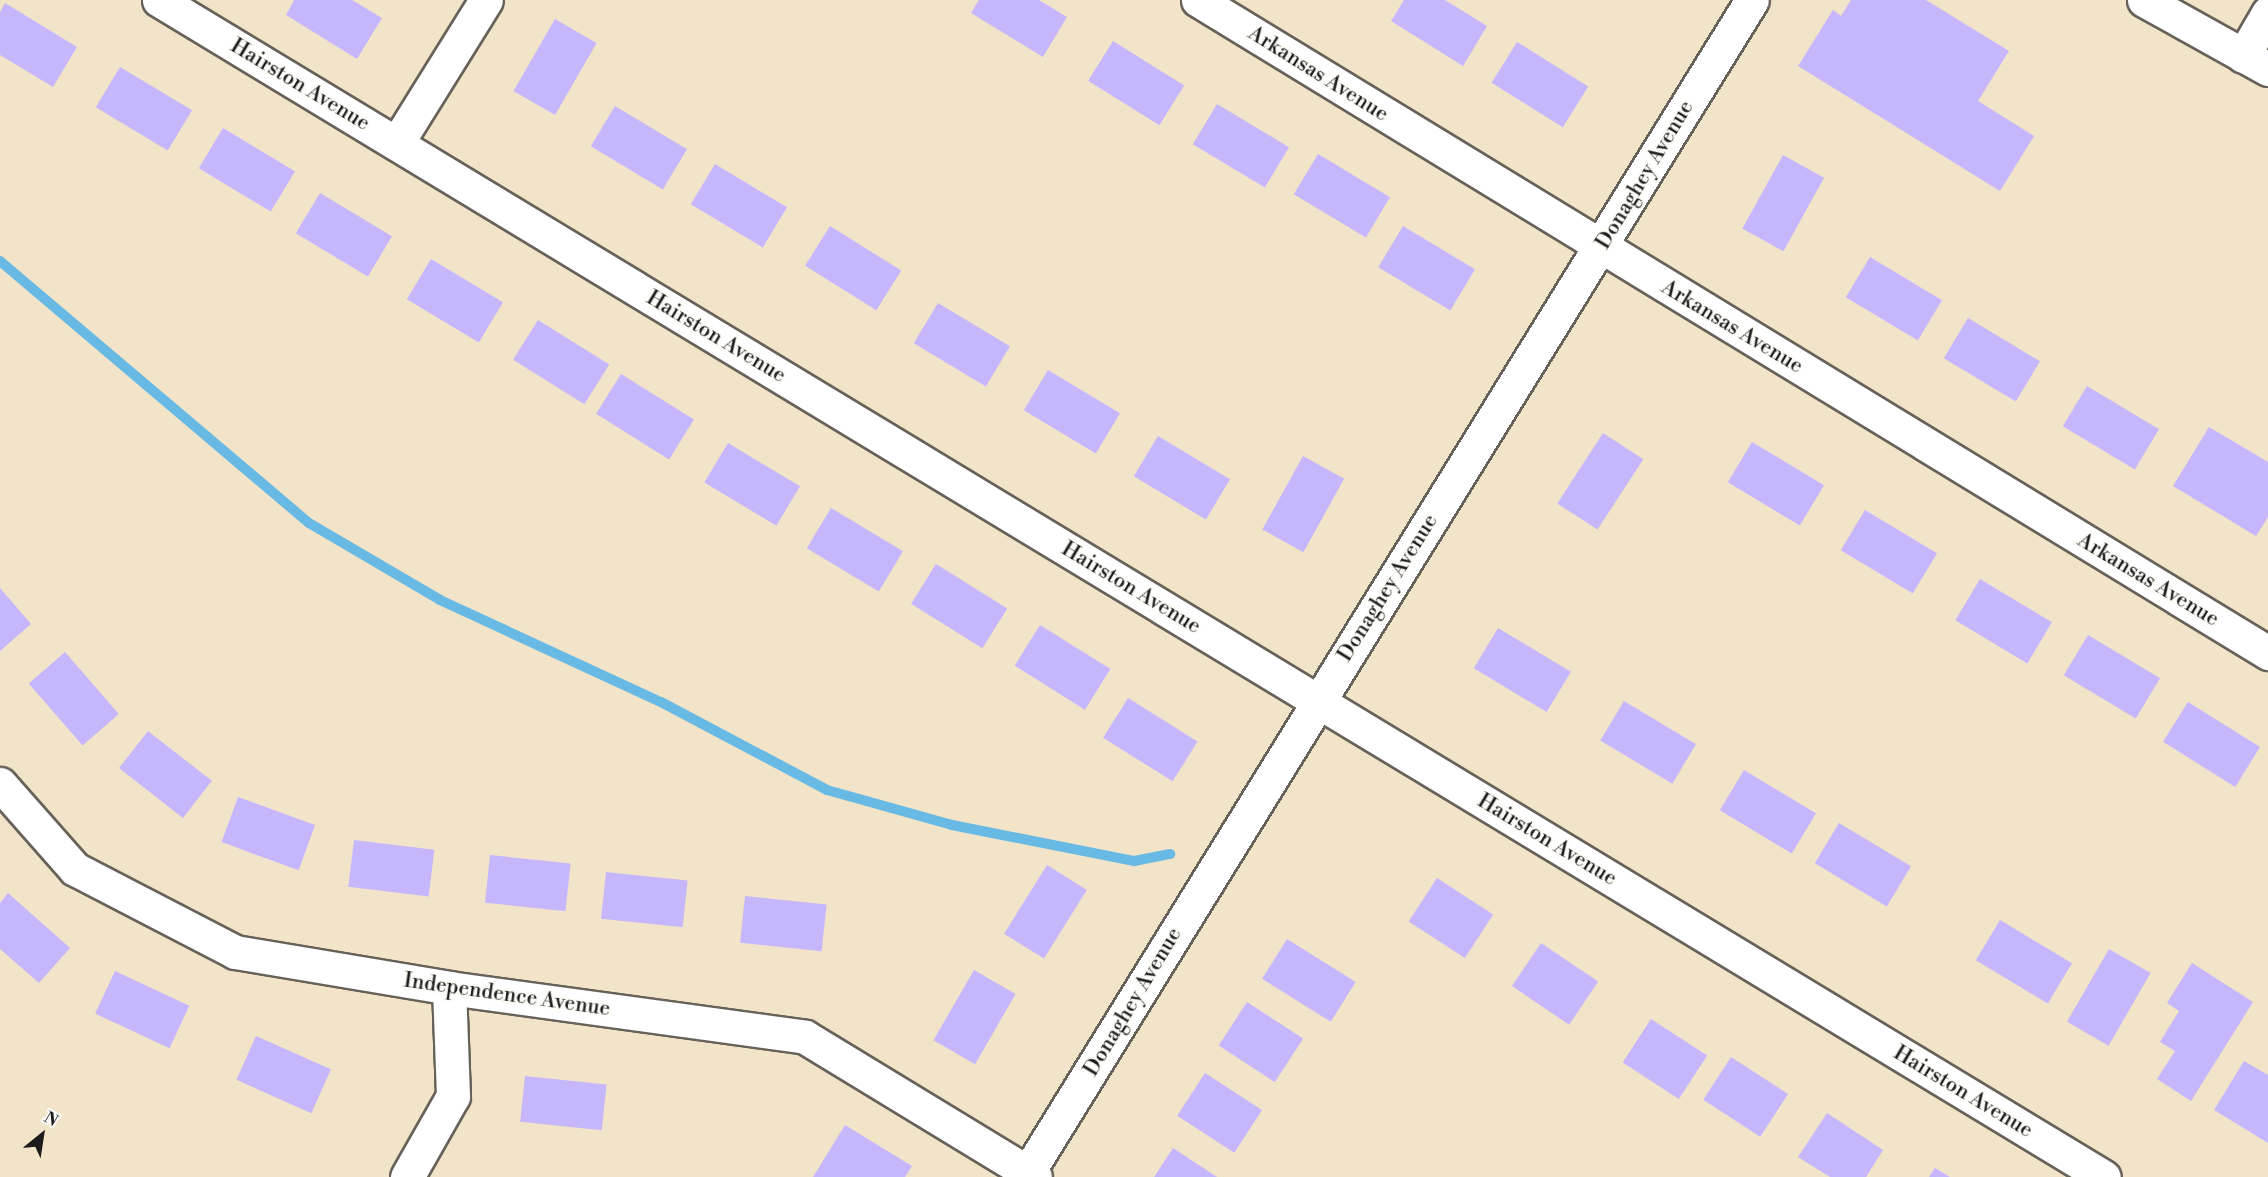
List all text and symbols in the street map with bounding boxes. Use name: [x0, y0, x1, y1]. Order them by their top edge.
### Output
street label: Arkansas Avenue: [1243, 21, 1393, 127]
street label: Hairston Avenue: [226, 34, 374, 136]
street label: Donaghey Avenue: [1591, 96, 1699, 254]
street label: Arkansas Avenue: [1657, 275, 1807, 379]
street label: Hairston Avenue: [642, 286, 790, 388]
street label: Donaghey Avenue: [1333, 510, 1443, 666]
street label: Arkansas Avenue: [2073, 528, 2223, 632]
street label: Hairston Avenue: [1057, 537, 1205, 639]
street label: Hairston Avenue: [1473, 789, 1621, 891]
street label: Donaghey Avenue: [1079, 923, 1187, 1081]
street label: Independence Avenue: [402, 968, 612, 1022]
street label: Hairston Avenue: [1889, 1041, 2037, 1143]
north arrow: [12, 1105, 72, 1165]
text: N: [41, 1108, 61, 1131]

